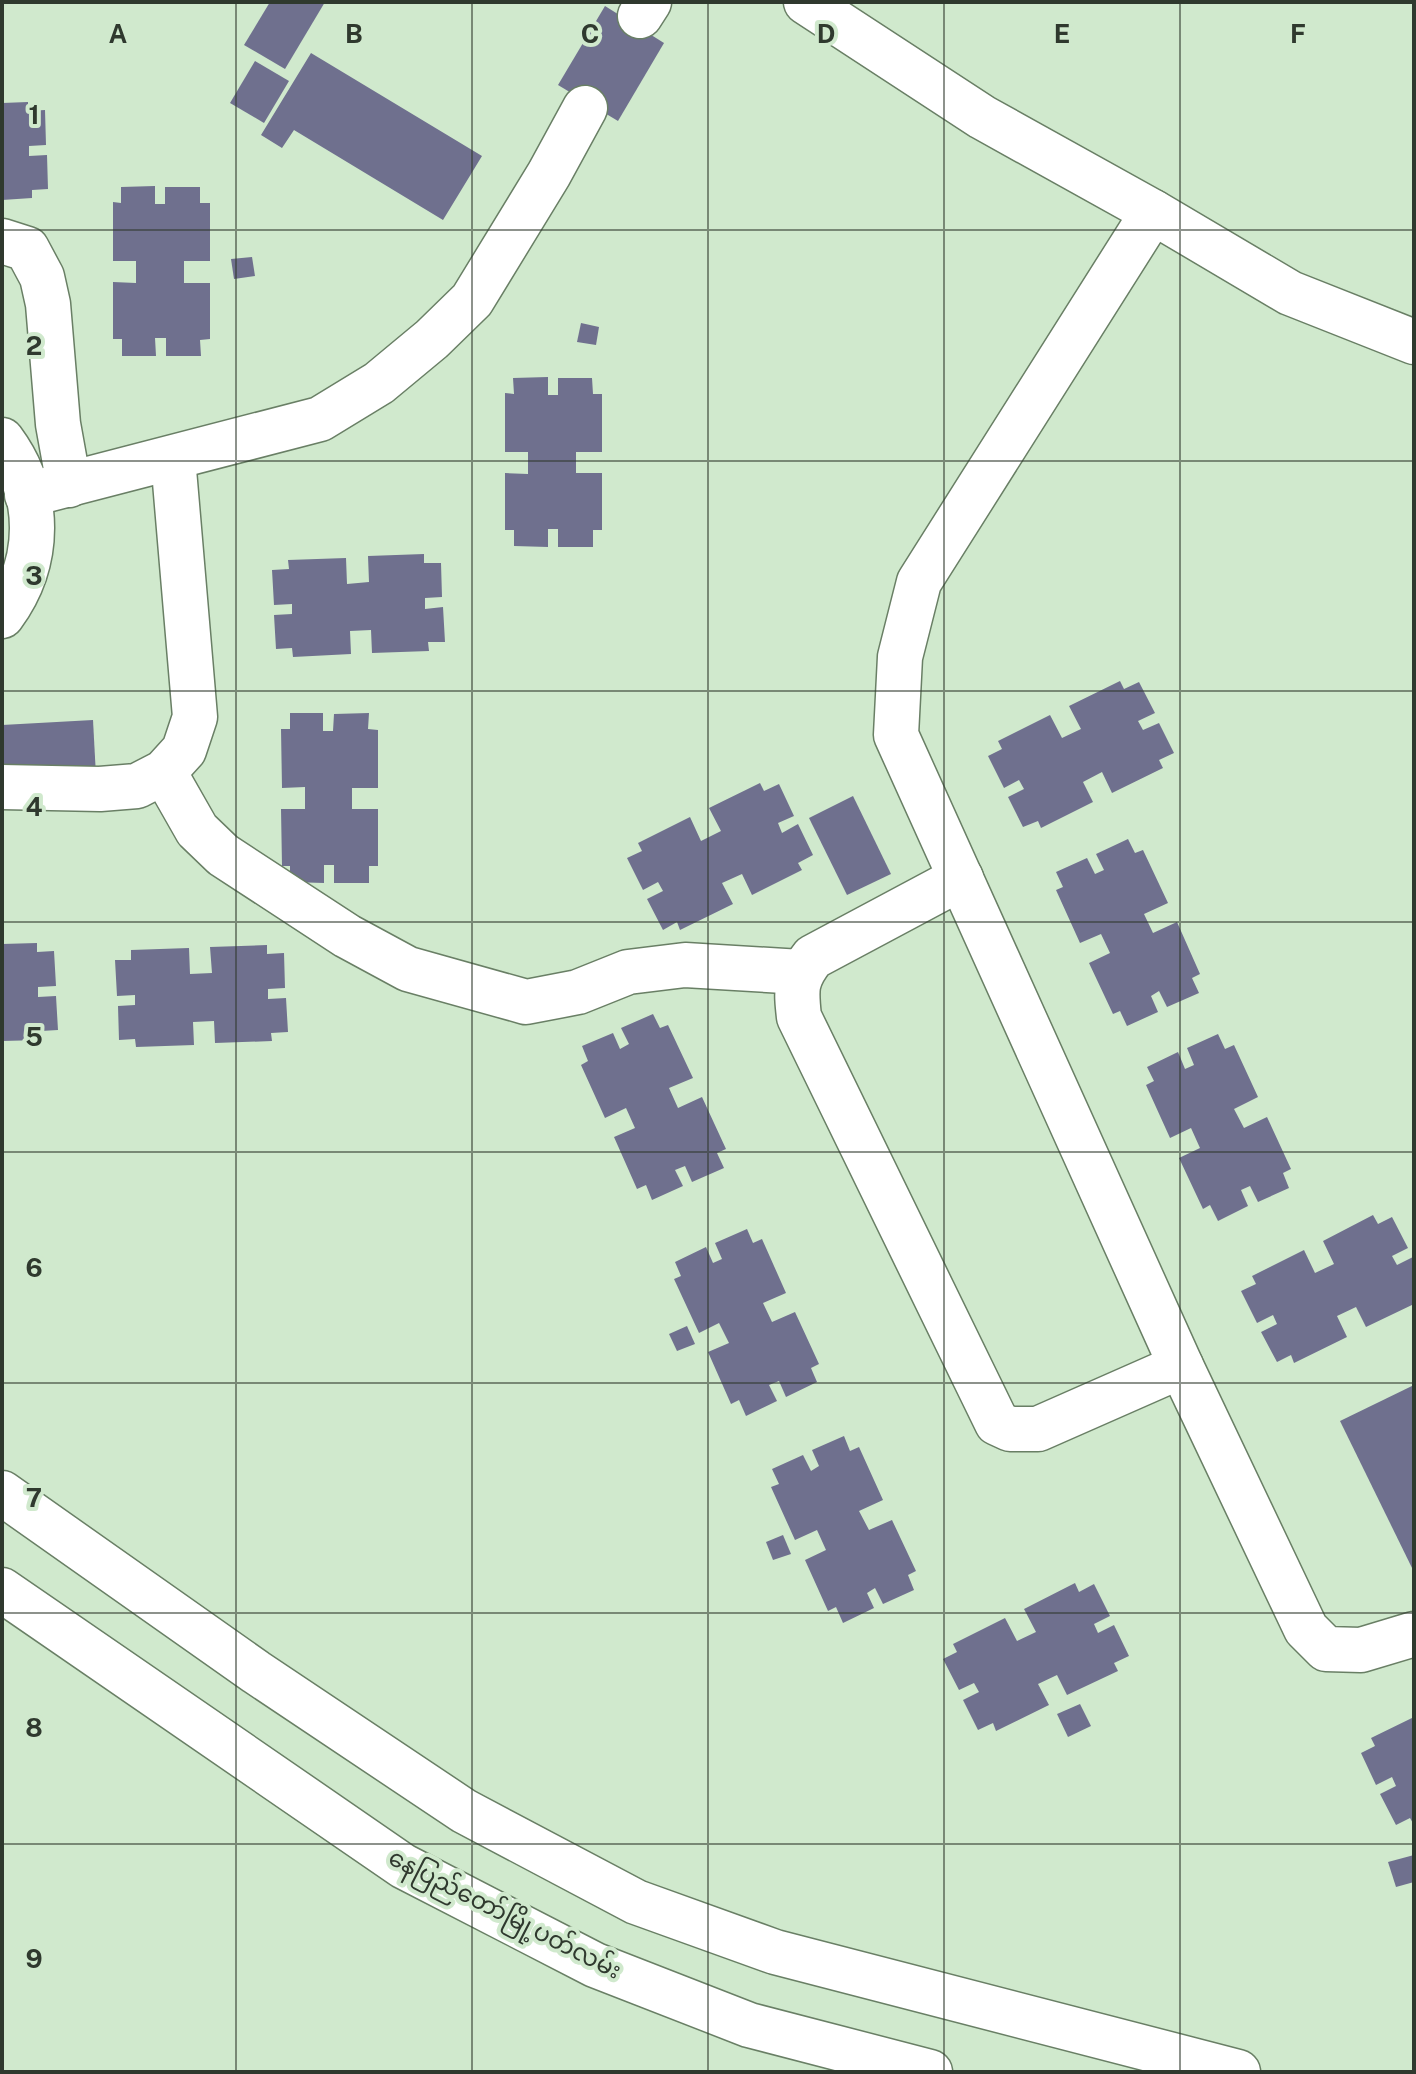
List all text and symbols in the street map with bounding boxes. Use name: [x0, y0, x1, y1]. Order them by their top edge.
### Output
text: A: [109, 18, 128, 49]
text: B: [345, 18, 363, 49]
text: C: [581, 18, 599, 49]
text: D: [817, 18, 835, 49]
text: E: [1054, 18, 1070, 49]
text: F: [1290, 18, 1306, 49]
text: 1: [28, 99, 40, 130]
text: 2: [26, 330, 42, 361]
text: 3: [25, 560, 43, 591]
text: 4: [25, 791, 43, 822]
text: 5: [25, 1021, 43, 1052]
text: 6: [25, 1252, 43, 1283]
text: 7: [26, 1482, 42, 1513]
text: 8: [25, 1712, 43, 1743]
street label: နေပြည်တော်မြို့ပတ်လမ်း: [382, 1841, 627, 1989]
text: 9: [25, 1943, 43, 1974]

